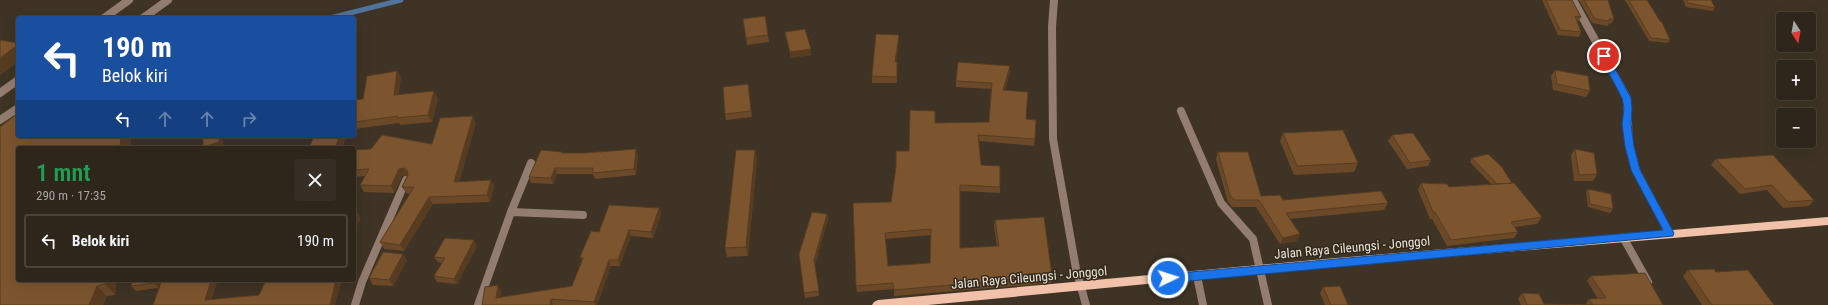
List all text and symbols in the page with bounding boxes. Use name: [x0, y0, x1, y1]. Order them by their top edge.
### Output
north arrow: [1776, 12, 1816, 52]
map controls: [1776, 12, 1816, 148]
text: 190 m: [102, 31, 172, 64]
icon: left: [36, 32, 88, 84]
pin: [1587, 39, 1621, 73]
icon: arrive: [1593, 45, 1615, 67]
button: +: [1776, 60, 1816, 100]
text: Belok kiri: [102, 65, 168, 86]
icon: left: [112, 108, 134, 130]
icon: ahead: [154, 108, 176, 130]
icon: ahead: [196, 108, 218, 130]
icon: right: [238, 108, 260, 130]
button: −: [1776, 108, 1816, 148]
text: 1 mnt: [36, 159, 91, 187]
button: close: [294, 159, 336, 201]
text: 290 m · 17:35: [36, 188, 106, 203]
icon: left: [38, 230, 60, 252]
text: Belok kiri: [72, 232, 129, 250]
text: 190 m: [297, 232, 334, 250]
street label: Jalan Raya Cileungsi - Jonggol: [1273, 233, 1431, 262]
position arrow: [1147, 257, 1189, 299]
street label: Jalan Raya Cileungsi - Jonggol: [950, 263, 1108, 292]

